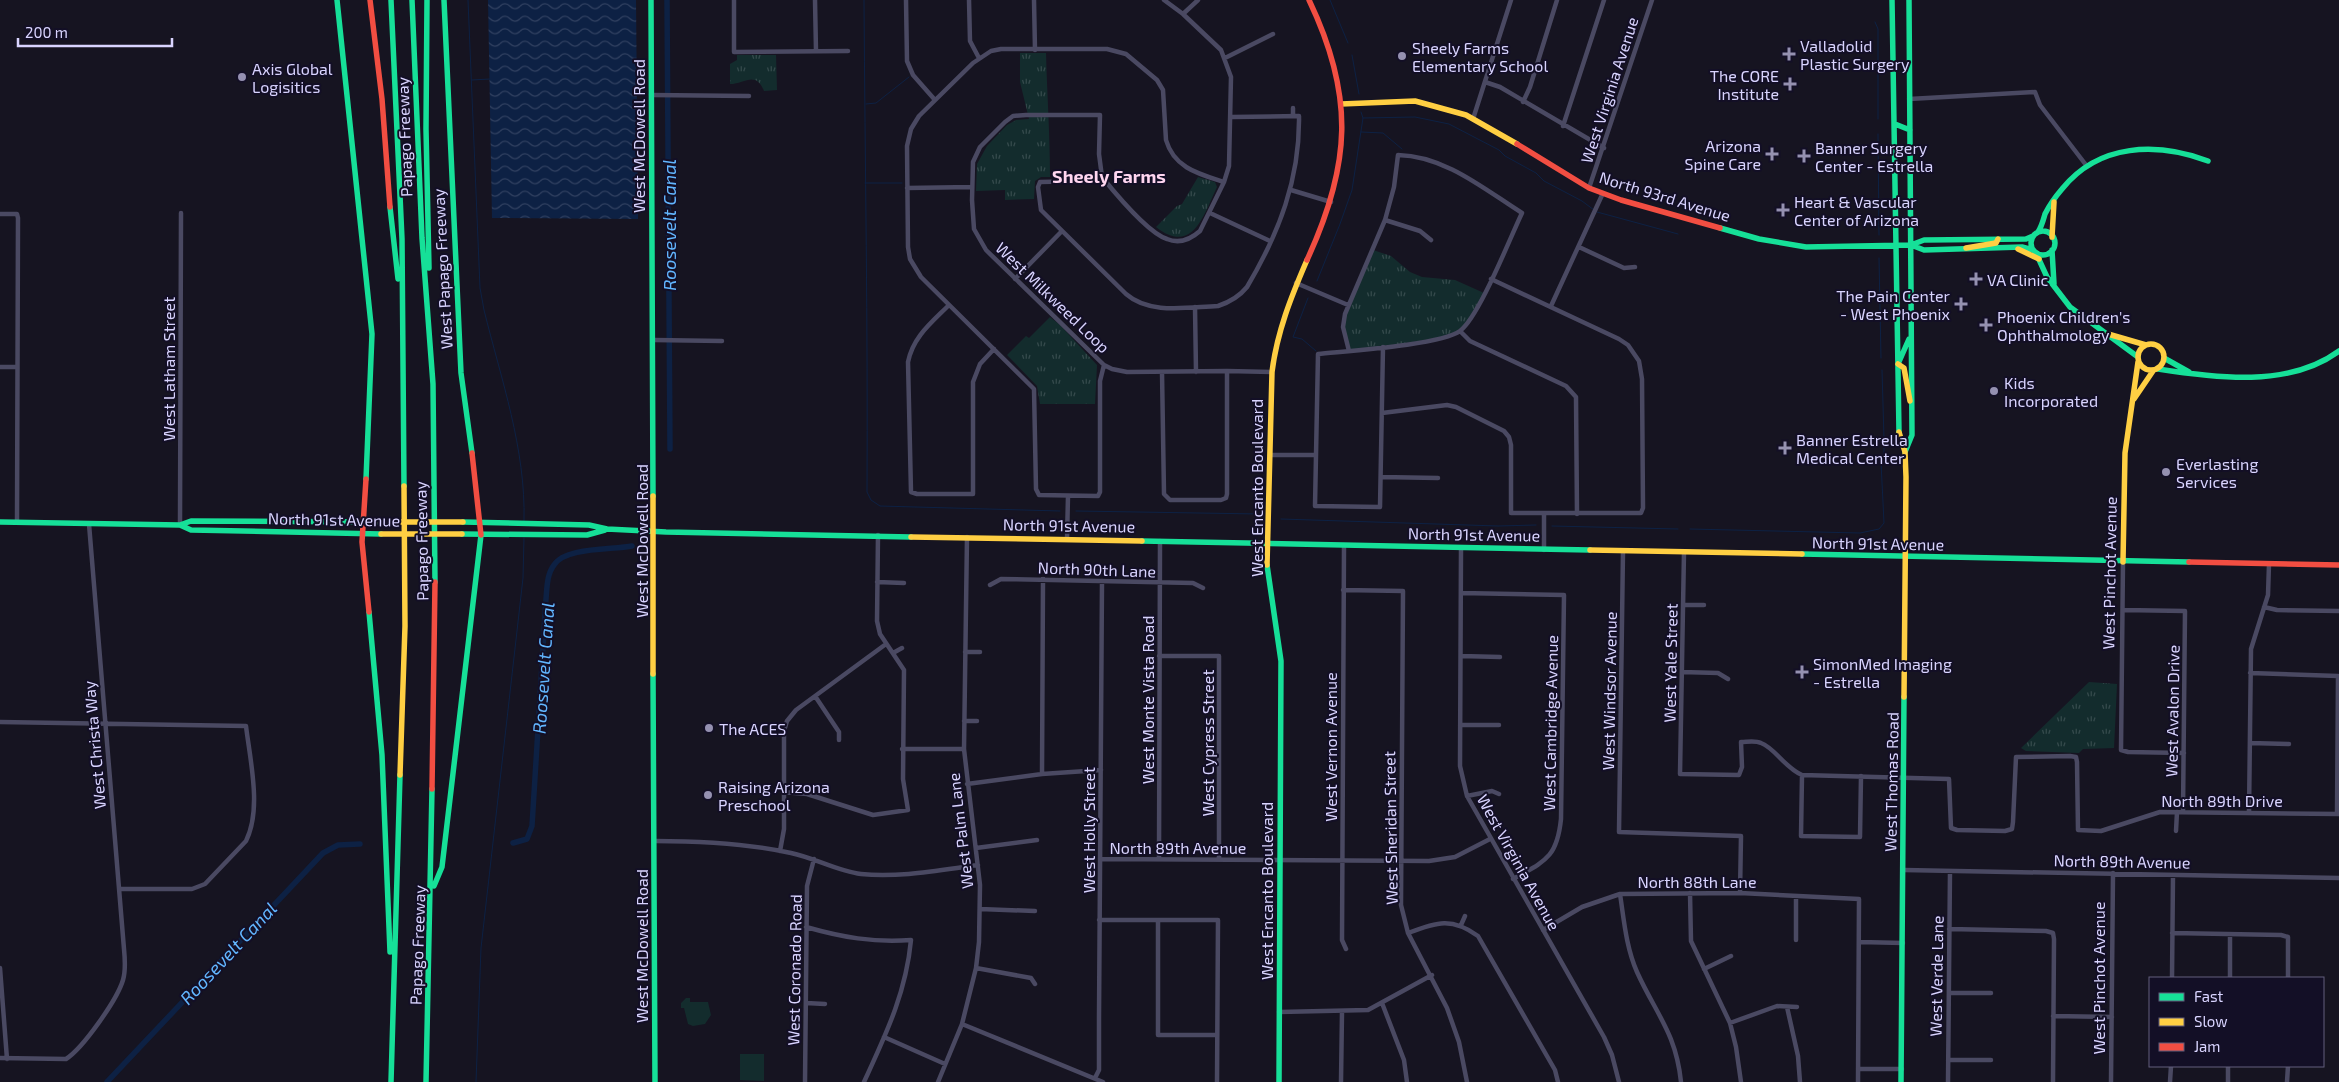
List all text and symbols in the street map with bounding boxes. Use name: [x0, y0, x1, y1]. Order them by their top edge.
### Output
street label: West Virginia Avenue: [1576, 14, 1642, 166]
scale bar: [18, 15, 171, 47]
text: 200 m: [25, 23, 68, 41]
place label: Valladolid Plastic Surgery: [1800, 36, 1910, 73]
place label: Sheely Farms Elementary School: [1412, 38, 1548, 75]
marker: Valladolid Plastic Surgery: [1782, 47, 1796, 61]
marker: Sheely Farms Elementary School: [1396, 50, 1408, 62]
place label: Axis Global Logisitics: [252, 59, 333, 96]
street label: West McDowell Road: [629, 59, 648, 213]
place label: The CORE Institute: [1710, 66, 1779, 103]
marker: Axis Global Logisitics: [236, 71, 248, 83]
street label: Papago Freeway: [392, 76, 416, 197]
marker: The CORE Institute: [1783, 77, 1797, 91]
place label: Arizona Spine Care: [1685, 136, 1761, 173]
place label: Banner Surgery Center - Estrella: [1815, 138, 1933, 175]
marker: Arizona Spine Care: [1765, 147, 1779, 161]
marker: Banner Surgery Center - Estrella: [1797, 149, 1811, 163]
water label: Roosevelt Canal: [658, 159, 680, 291]
district label: Sheely Farms: [1052, 165, 1166, 187]
street label: North 93rd Avenue: [1597, 167, 1733, 225]
street label: West Papago Freeway: [428, 188, 456, 350]
place label: Heart & Vascular Center of Arizona: [1794, 192, 1919, 229]
marker: Heart & Vascular Center of Arizona: [1776, 203, 1790, 217]
street label: West Milkweed Loop: [992, 238, 1114, 356]
place label: VA Clinic: [1987, 270, 2048, 289]
marker: VA Clinic: [1969, 272, 1983, 286]
place label: The Pain Center - West Phoenix: [1836, 286, 1951, 323]
street label: West Latham Street: [159, 297, 178, 441]
marker: The Pain Center - West Phoenix: [1954, 297, 1968, 311]
place label: Phoenix Children's Ophthalmology: [1997, 307, 2130, 344]
marker: Phoenix Children's Ophthalmology: [1979, 318, 1993, 332]
place label: Kids Incorporated: [2004, 373, 2098, 410]
marker: Kids Incorporated: [1988, 385, 2000, 397]
street label: West Encanto Boulevard: [1247, 399, 1266, 577]
place label: Banner Estrella Medical Center: [1796, 430, 1908, 467]
marker: Banner Estrella Medical Center: [1778, 441, 1792, 455]
place label: Everlasting Services: [2176, 454, 2258, 491]
street label: West McDowell Road: [632, 464, 651, 618]
marker: Everlasting Services: [2160, 466, 2172, 478]
street label: Papago Freeway: [410, 480, 432, 601]
street label: West Pinchot Avenue: [2098, 496, 2120, 650]
street label: North 91st Avenue: [268, 508, 400, 530]
street label: North 91st Avenue: [1003, 514, 1135, 536]
street label: North 91st Avenue: [1408, 523, 1540, 545]
street label: North 91st Avenue: [1812, 532, 1944, 554]
street label: North 90th Lane: [1038, 557, 1156, 581]
water label: Roosevelt Canal: [527, 602, 559, 734]
street label: West Yale Street: [1659, 603, 1681, 723]
street label: West Windsor Avenue: [1598, 611, 1620, 771]
street label: West Monte Vista Road: [1138, 616, 1157, 784]
street label: West Cambridge Avenue: [1539, 635, 1561, 811]
street label: West Avalon Drive: [2161, 645, 2183, 777]
place label: SimonMed Imaging - Estrella: [1813, 654, 1952, 691]
marker: SimonMed Imaging - Estrella: [1795, 665, 1809, 679]
street label: West Cypress Street: [1198, 669, 1217, 817]
street label: West Vernon Avenue: [1321, 672, 1340, 822]
street label: West Christa Way: [79, 680, 109, 810]
street label: West Thomas Road: [1880, 712, 1902, 852]
place label: The ACES: [719, 719, 786, 738]
marker: The ACES: [703, 722, 715, 734]
street label: West Sheridan Street: [1379, 751, 1401, 905]
street label: West Holly Street: [1079, 767, 1098, 893]
street label: West Palm Lane: [943, 772, 977, 890]
place label: Raising Arizona Preschool: [718, 777, 830, 814]
marker: Raising Arizona Preschool: [702, 789, 714, 801]
street label: West Virginia Avenue: [1474, 791, 1564, 933]
street label: North 89th Drive: [2161, 791, 2283, 810]
street label: West Encanto Boulevard: [1257, 802, 1276, 980]
street label: North 89th Avenue: [1110, 838, 1246, 857]
street label: North 89th Avenue: [2053, 850, 2191, 872]
street label: West McDowell Road: [632, 869, 651, 1023]
street label: North 88th Lane: [1637, 872, 1757, 891]
street label: Papago Freeway: [405, 884, 429, 1005]
street label: West Coronado Road: [783, 894, 805, 1046]
water label: Roosevelt Canal: [175, 897, 281, 1009]
street label: West Pinchot Avenue: [2089, 901, 2108, 1055]
street label: West Verde Lane: [1925, 915, 1947, 1037]
legend: [2149, 977, 2324, 1067]
text: Fast: [2194, 987, 2224, 1005]
text: Slow: [2194, 1012, 2228, 1030]
text: Jam: [2194, 1037, 2220, 1055]

